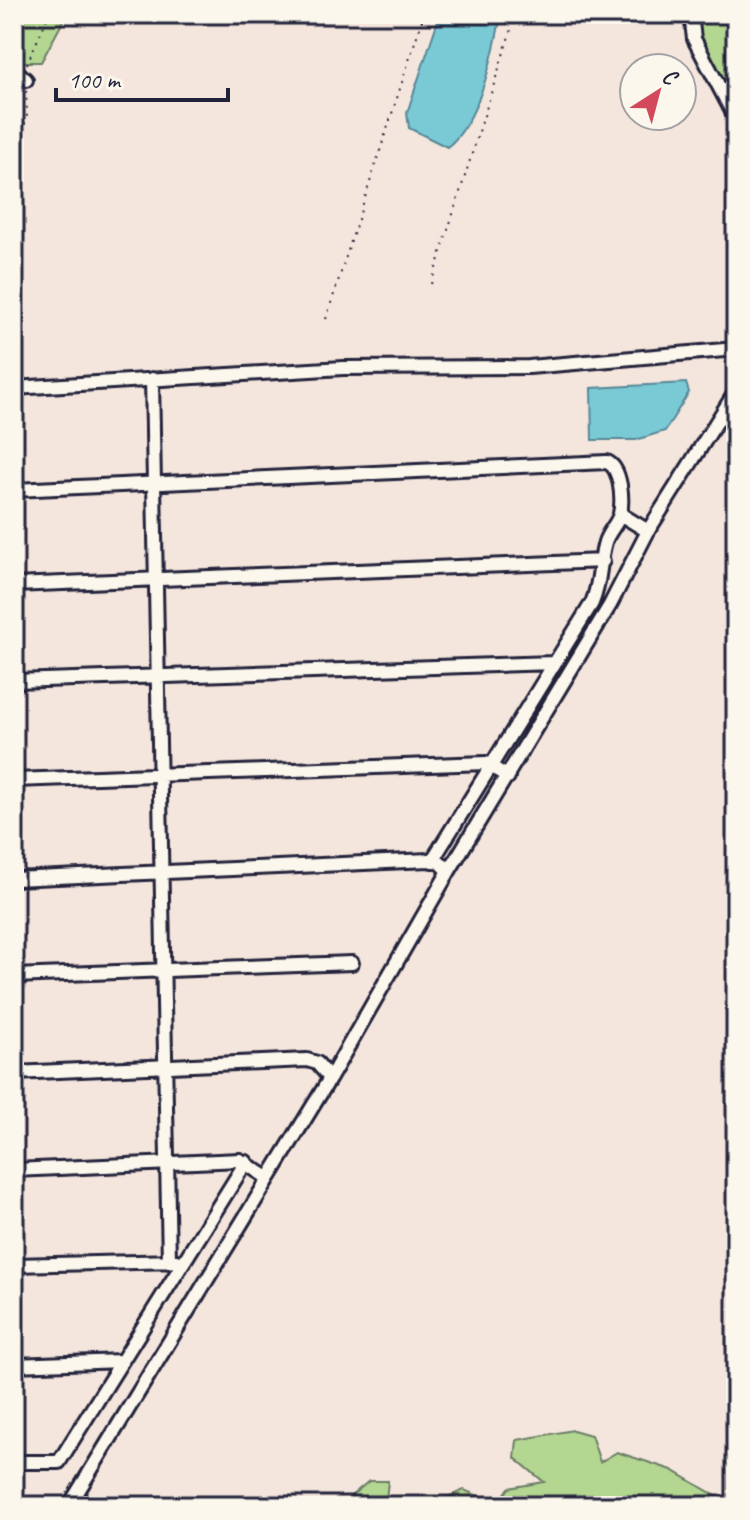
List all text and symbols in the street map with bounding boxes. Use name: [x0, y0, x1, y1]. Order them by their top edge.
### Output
scale bar: [56, 52, 228, 102]
north arrow: [618, 52, 698, 132]
text: С: [657, 62, 684, 93]
text: 100 m: [68, 65, 122, 95]

